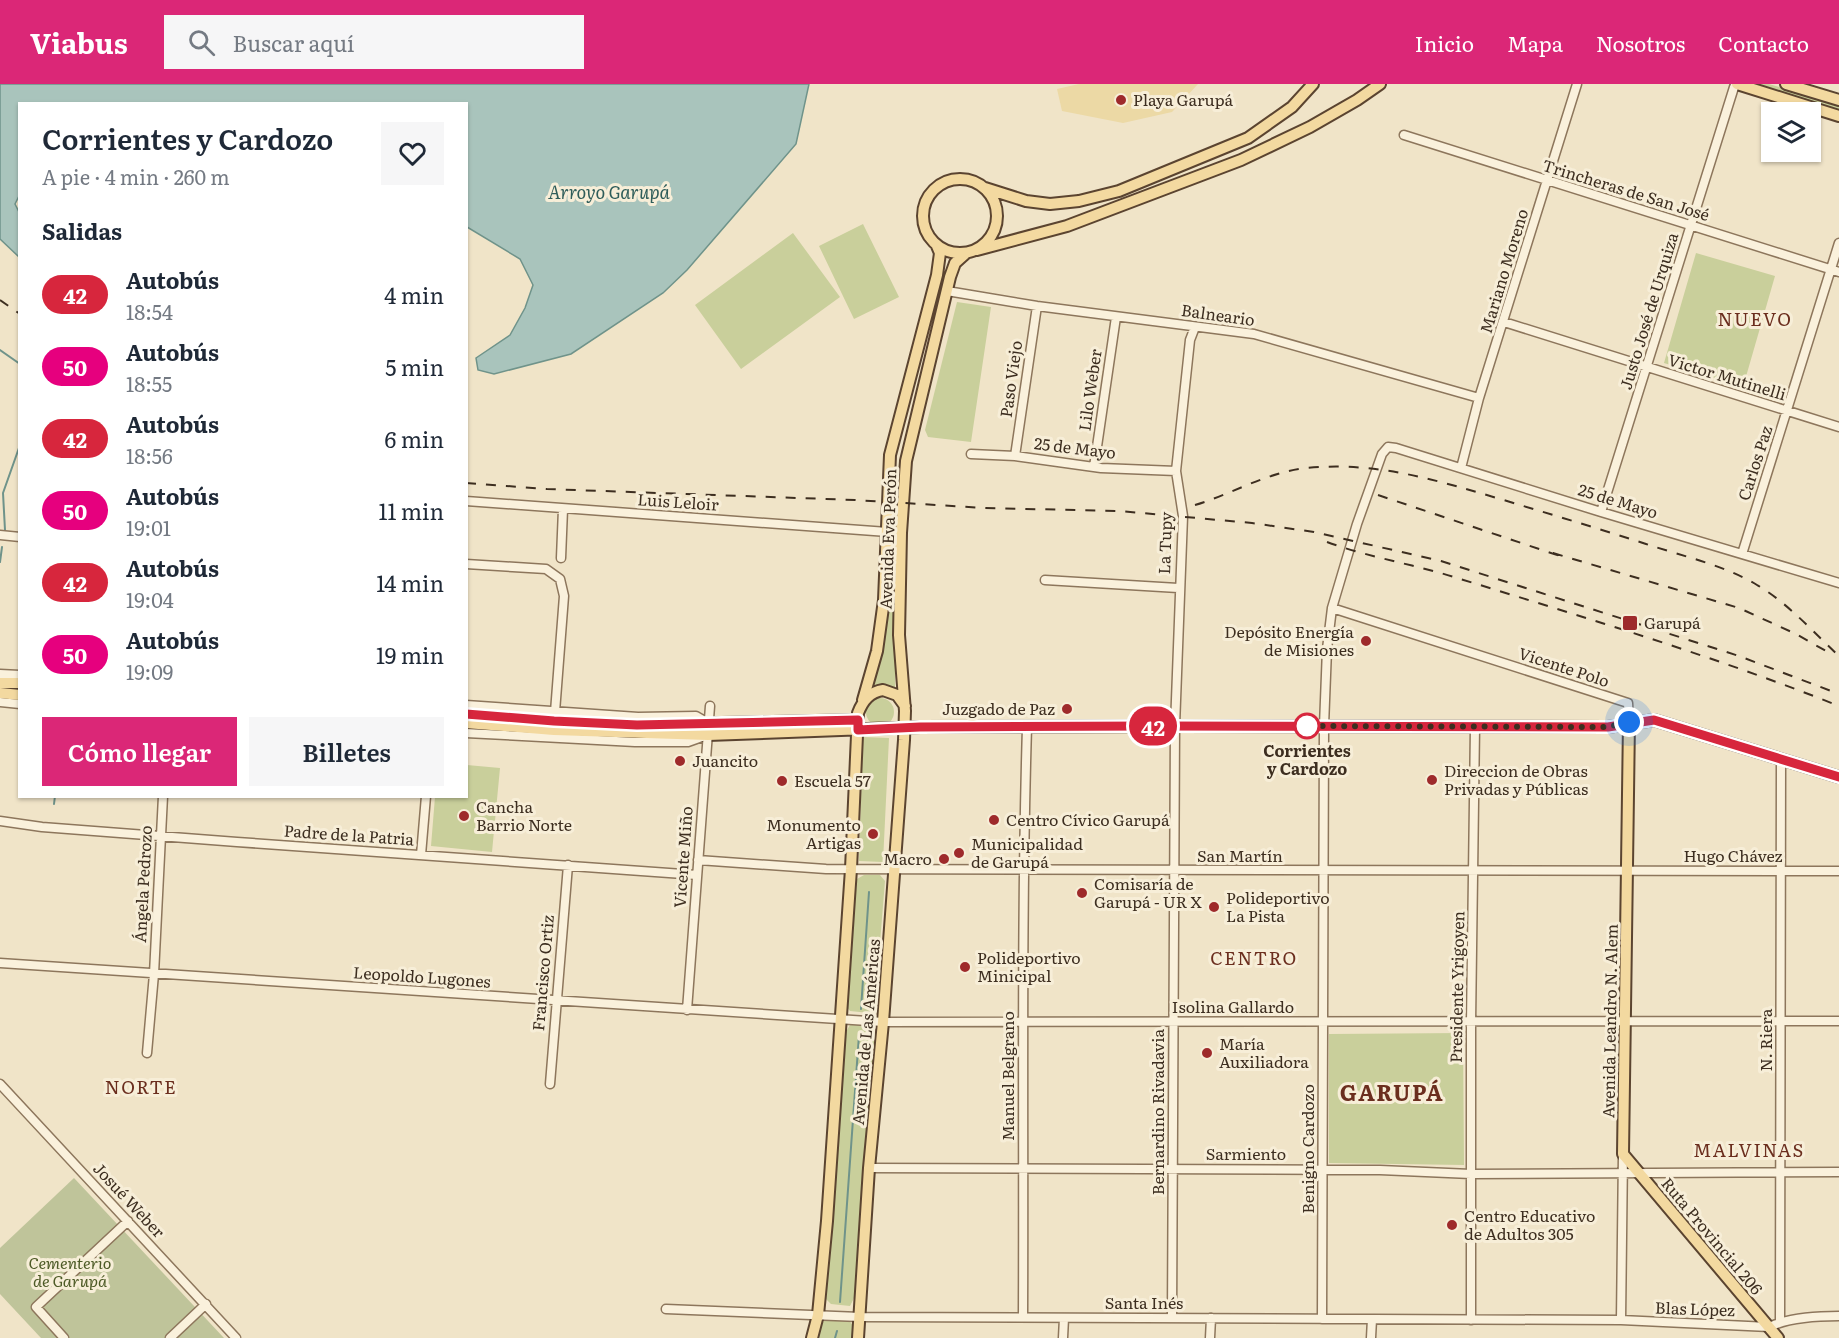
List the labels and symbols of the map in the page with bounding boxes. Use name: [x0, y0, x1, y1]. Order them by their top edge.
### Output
place label: Playa Garupá: [1133, 87, 1234, 111]
marker: Playa Garupá: [1114, 93, 1128, 107]
street label: Trincheras de San José: [1540, 152, 1713, 226]
water label: Arroyo Garupá: [548, 178, 671, 205]
street label: Mariano Moreno: [1473, 206, 1533, 336]
street label: Justo José de Urquiza: [1613, 229, 1683, 392]
street label: Balneario: [1180, 297, 1256, 331]
district label: NUEVO: [1718, 305, 1792, 332]
street label: Paso Viejo: [993, 339, 1027, 419]
street label: Lilo Weber: [1071, 347, 1107, 432]
street label: Victor Mutinelli: [1665, 347, 1789, 405]
street label: Carlos Paz: [1731, 422, 1778, 503]
street label: 25 de Mayo: [1033, 430, 1117, 464]
street label: Avenida Eva Perón: [873, 468, 901, 610]
street label: 25 de Mayo: [1575, 477, 1661, 524]
street label: Luis Leloir: [637, 486, 720, 516]
street label: La Tupy: [1151, 511, 1177, 575]
place label: Garupá: [1644, 610, 1701, 634]
marker: Garupá: [1621, 614, 1639, 632]
place label: Depósito Energía de Misiones: [1224, 619, 1354, 661]
marker: Depósito Energía de Misiones: [1359, 634, 1373, 648]
street label: Vicente Polo: [1516, 640, 1613, 692]
place label: Juzgado de Paz: [942, 696, 1055, 720]
marker: Juzgado de Paz: [1060, 702, 1074, 716]
line badge: 42: [1126, 706, 1180, 746]
your location: [1614, 707, 1644, 737]
marker: Corrientes y Cardozo: [1294, 713, 1320, 739]
place label: Corrientes y Cardozo: [1263, 738, 1351, 780]
place label: Juancito: [692, 748, 758, 772]
marker: Juancito: [673, 754, 687, 768]
place label: Direccion de Obras Privadas y Públicas: [1444, 758, 1588, 800]
place label: Escuela 57: [794, 768, 871, 792]
marker: Direccion de Obras Privadas y Públicas: [1425, 773, 1439, 787]
marker: Escuela 57: [775, 774, 789, 788]
place label: Cancha Barrio Norte: [476, 794, 572, 836]
street label: Vicente Miño: [666, 805, 698, 909]
place label: Centro Cívico Garupá: [1006, 807, 1170, 831]
marker: Cancha Barrio Norte: [457, 809, 471, 823]
place label: Monumento Artigas: [766, 812, 861, 854]
marker: Centro Cívico Garupá: [987, 813, 1001, 827]
street label: Padre de la Patria: [283, 817, 415, 851]
street label: Ángela Pedrozo: [127, 825, 157, 943]
marker: Monumento Artigas: [866, 827, 880, 841]
place label: Municipalidad de Garupá: [971, 831, 1083, 873]
street label: San Martín: [1197, 843, 1283, 867]
street label: Hugo Chávez: [1683, 843, 1783, 867]
place label: Macro: [883, 846, 932, 870]
marker: Municipalidad de Garupá: [952, 846, 966, 860]
marker: Macro: [937, 852, 951, 866]
place label: Comisaría de Garupá - UR X: [1094, 871, 1203, 913]
place label: Polideportivo La Pista: [1226, 885, 1330, 927]
marker: Comisaría de Garupá - UR X: [1075, 886, 1089, 900]
marker: Polideportivo La Pista: [1207, 900, 1221, 914]
street label: Presidente Yrigoyen: [1443, 910, 1469, 1063]
street label: Francisco Ortiz: [525, 914, 559, 1032]
street label: Avenida Leandro N. Alem: [1595, 923, 1623, 1118]
street label: Avenida de Las Américas: [845, 938, 885, 1126]
district label: CENTRO: [1210, 944, 1298, 971]
place label: Polideportivo Minicipal: [977, 945, 1081, 987]
street label: Leopoldo Lugones: [353, 959, 492, 993]
marker: Polideportivo Minicipal: [958, 960, 972, 974]
street label: Isolina Gallardo: [1172, 994, 1294, 1018]
street label: N. Riera: [1753, 1008, 1777, 1071]
street label: Manuel Belgrano: [995, 1011, 1019, 1141]
street label: Bernardino Rivadavia: [1145, 1028, 1169, 1195]
place label: María Auxiliadora: [1219, 1031, 1309, 1073]
marker: María Auxiliadora: [1200, 1046, 1214, 1060]
district label: NORTE: [105, 1073, 177, 1100]
district label: GARUPÁ: [1340, 1075, 1444, 1108]
street label: Benigno Cardozo: [1295, 1084, 1319, 1214]
district label: MALVINAS: [1693, 1136, 1805, 1163]
street label: Sarmiento: [1206, 1141, 1286, 1165]
street label: Josué Weber: [88, 1156, 171, 1243]
street label: Ruta Provincial 206: [1656, 1171, 1769, 1300]
place label: Centro Educativo de Adultos 305: [1464, 1203, 1595, 1245]
marker: Centro Educativo de Adultos 305: [1445, 1218, 1459, 1232]
park label: Cementerio de Garupá: [29, 1250, 111, 1292]
street label: Santa Inés: [1105, 1290, 1183, 1314]
street label: Blas López: [1655, 1295, 1736, 1321]

